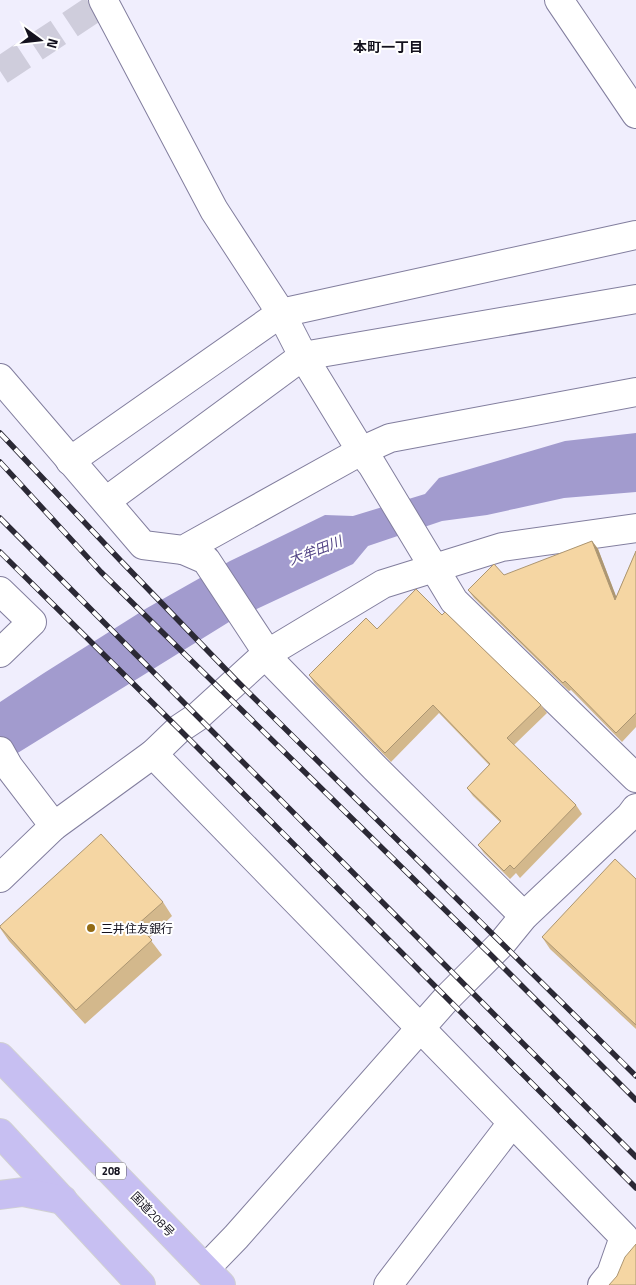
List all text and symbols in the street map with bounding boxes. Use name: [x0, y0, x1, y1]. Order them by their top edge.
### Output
north arrow: [15, 15, 65, 65]
text: N: [42, 36, 64, 51]
district label: 本町一丁目: [353, 36, 423, 57]
water label: 大牟田川: [285, 529, 347, 570]
place label: 三井住友銀行: [101, 919, 173, 938]
marker: 三井住友銀行: [85, 922, 97, 934]
road number: 208: [96, 1162, 126, 1180]
street label: 国道208号: [127, 1187, 179, 1241]

